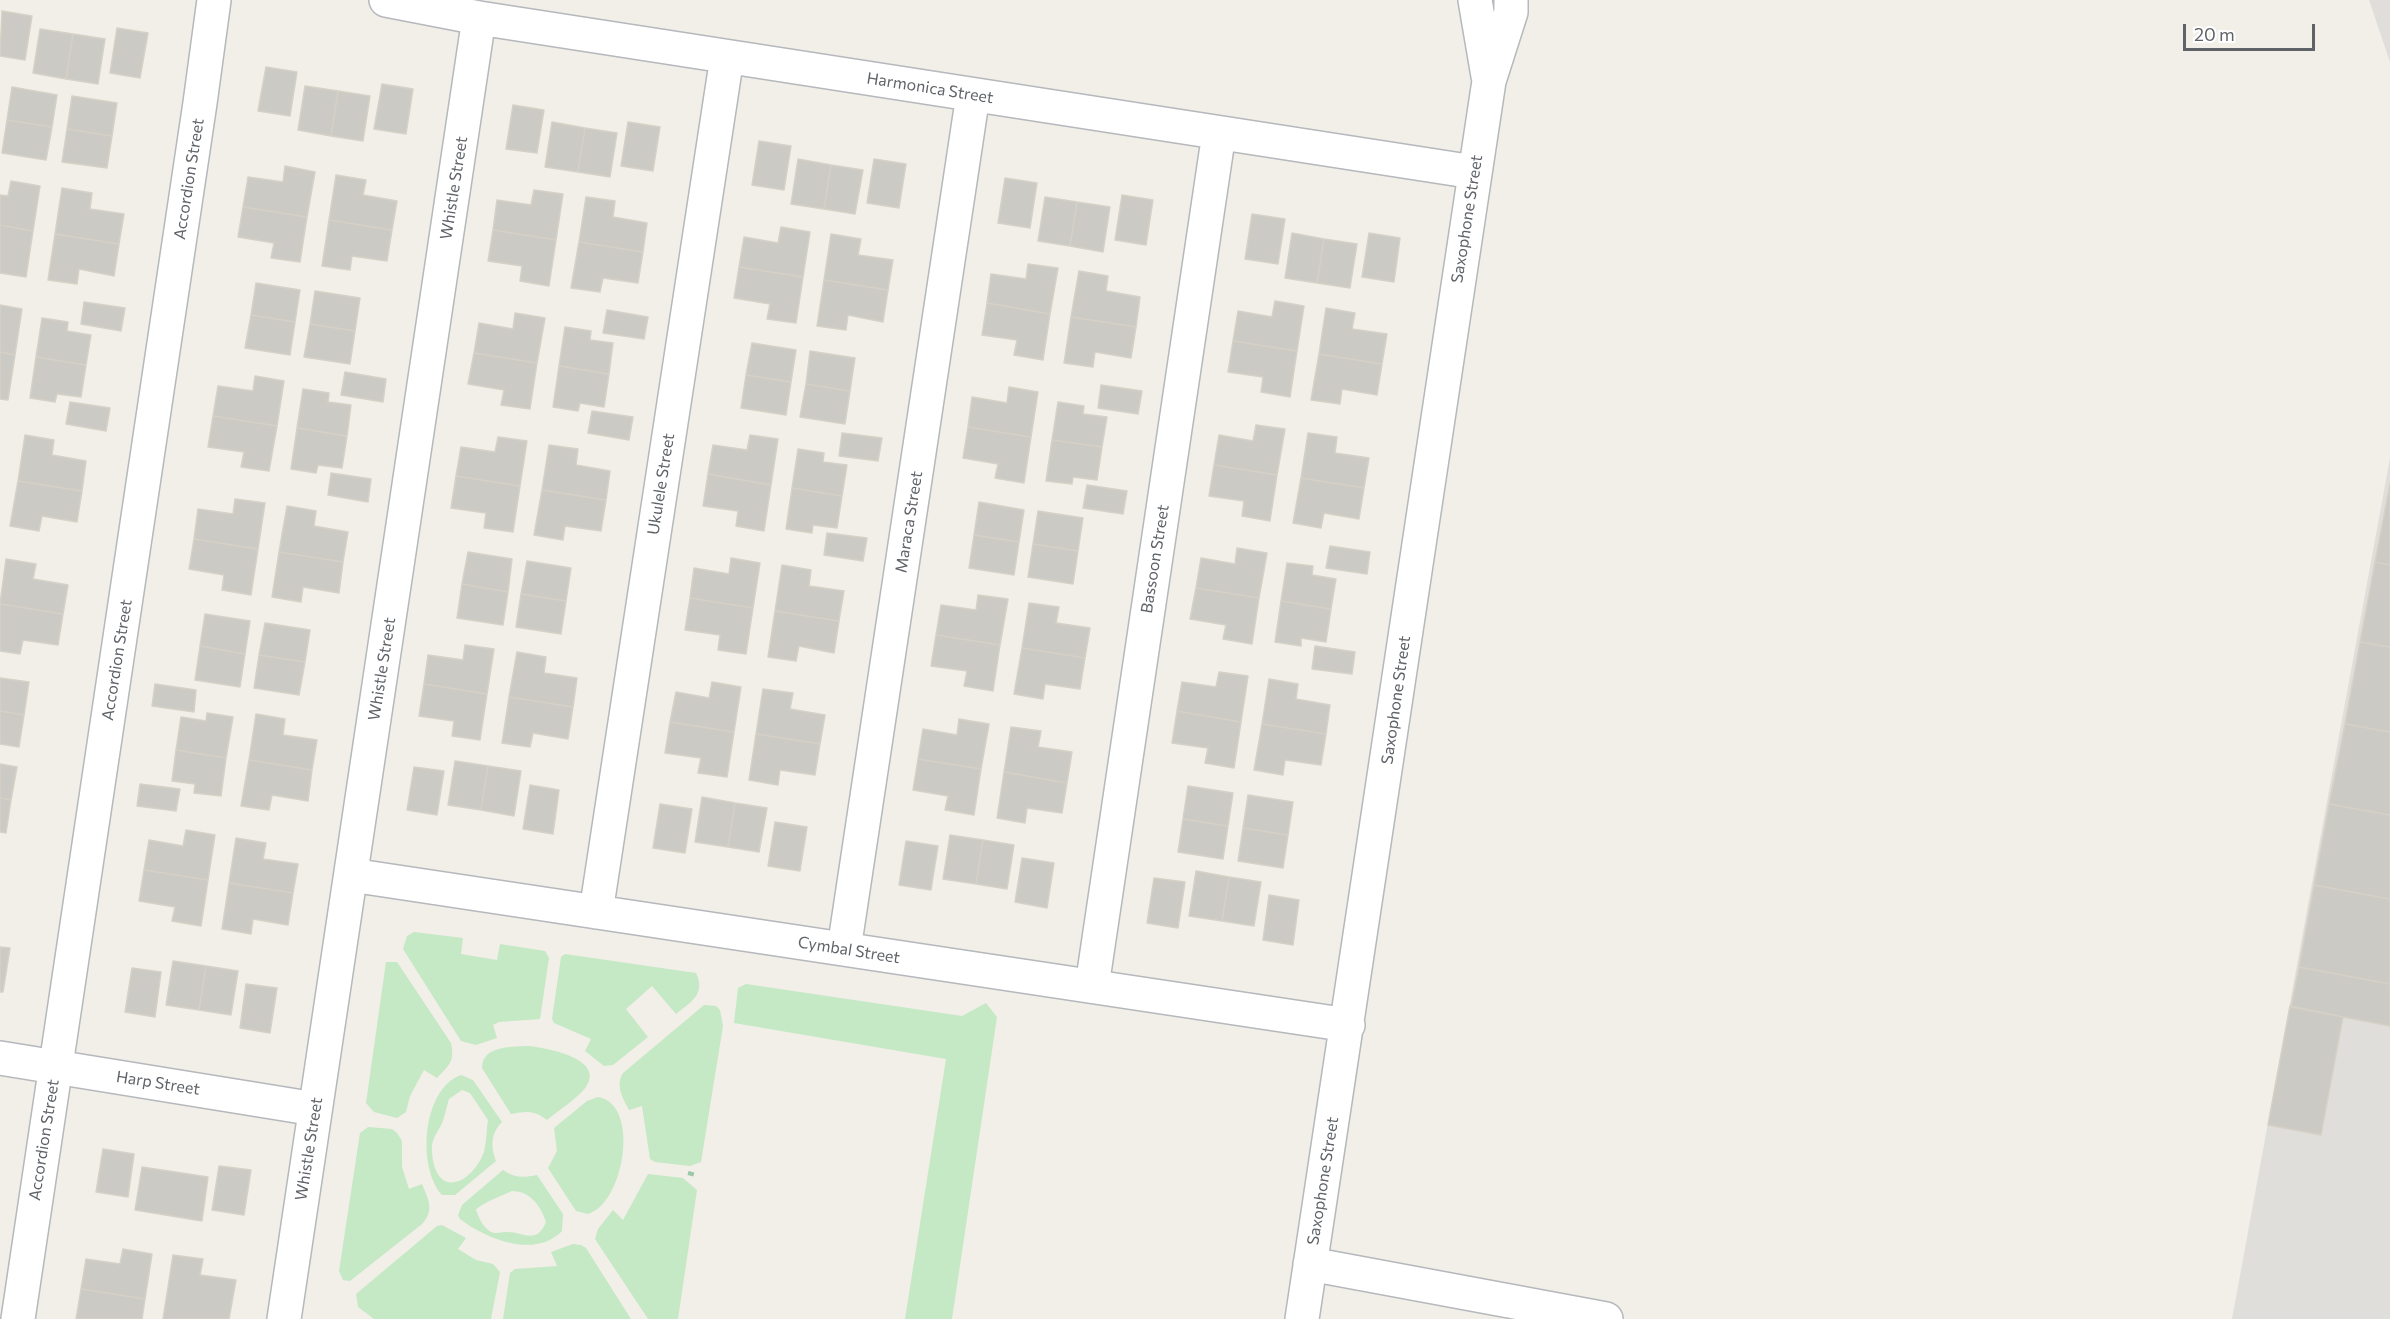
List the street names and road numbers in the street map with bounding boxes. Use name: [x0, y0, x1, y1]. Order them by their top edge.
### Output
street label: Harmonica Street: [865, 68, 995, 108]
street label: Accordion Street: [170, 117, 208, 241]
street label: Whistle Street: [436, 135, 472, 241]
street label: Saxophone Street: [1447, 154, 1487, 284]
street label: Ukulele Street: [643, 432, 679, 536]
street label: Maraca Street: [891, 470, 927, 574]
street label: Bassoon Street: [1137, 503, 1173, 615]
street label: Accordion Street: [98, 598, 136, 722]
street label: Whistle Street: [364, 616, 400, 722]
street label: Saxophone Street: [1377, 635, 1415, 765]
street label: Cymbal Street: [797, 932, 901, 968]
street label: Harp Street: [115, 1067, 201, 1099]
street label: Accordion Street: [25, 1078, 63, 1202]
street label: Whistle Street: [291, 1096, 327, 1202]
street label: Saxophone Street: [1303, 1116, 1343, 1246]

